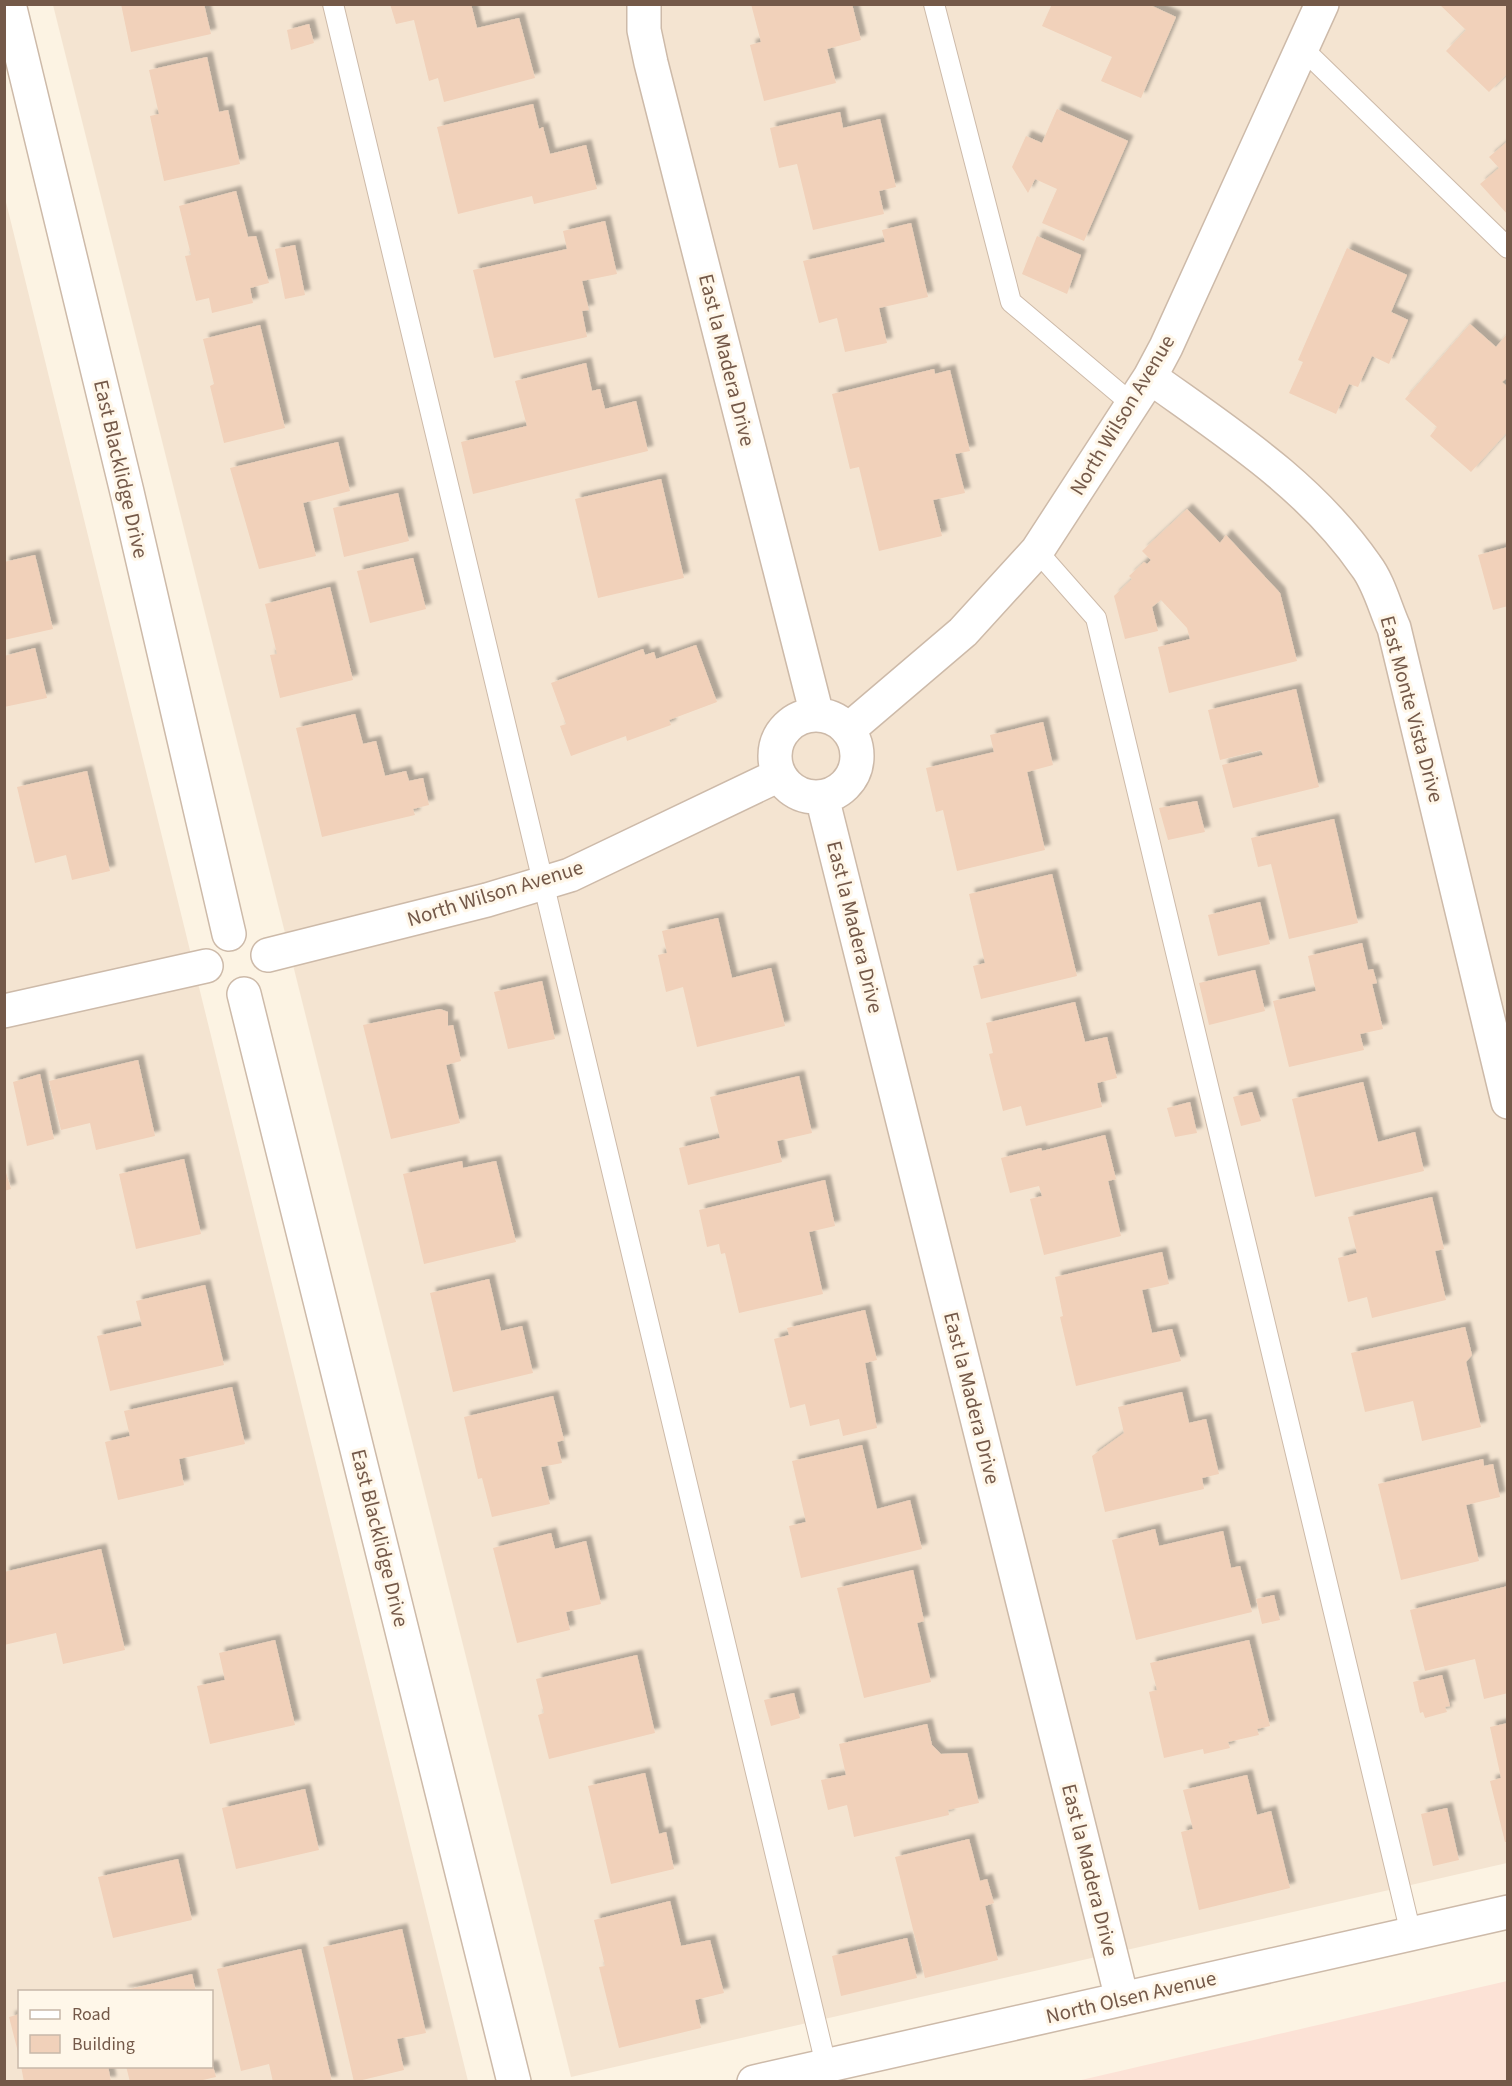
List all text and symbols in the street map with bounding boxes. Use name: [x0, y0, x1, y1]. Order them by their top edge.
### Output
street label: East la Madera Drive: [691, 271, 763, 449]
street label: North Wilson Avenue: [1062, 329, 1182, 501]
street label: East Blacklidge Drive: [86, 377, 156, 561]
street label: East Monte Vista Drive: [1373, 612, 1451, 806]
street label: East la Madera Drive: [819, 838, 891, 1016]
street label: North Wilson Avenue: [403, 852, 587, 934]
street label: East la Madera Drive: [936, 1309, 1008, 1487]
street label: East Blacklidge Drive: [343, 1446, 417, 1630]
street label: East la Madera Drive: [1054, 1781, 1126, 1959]
street label: North Olsen Avenue: [1043, 1963, 1219, 2031]
legend: [18, 1990, 213, 2068]
text: Road: [72, 2002, 111, 2027]
text: Building: [72, 2032, 135, 2057]

